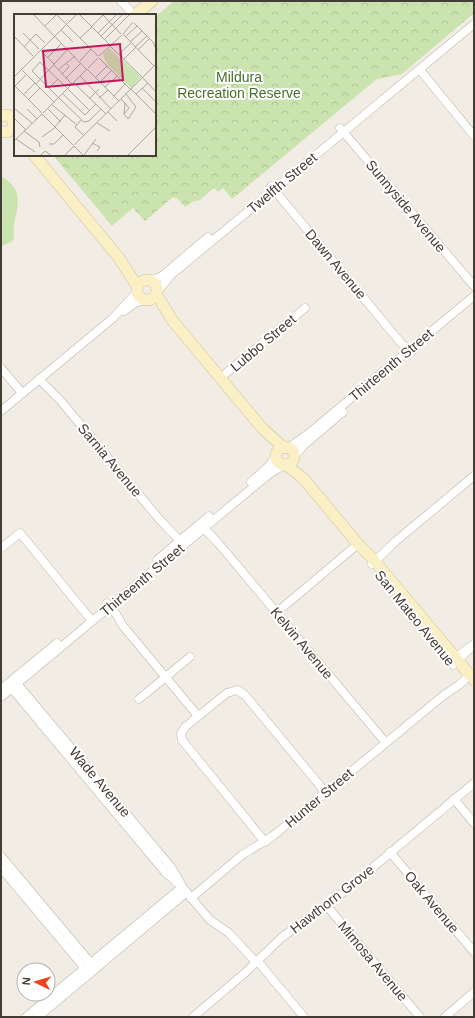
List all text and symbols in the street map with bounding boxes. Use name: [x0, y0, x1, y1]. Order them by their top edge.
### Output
inset map: [14, 14, 156, 156]
park label: Mildura Recreation Reserve: [177, 69, 301, 101]
street label: Twelfth Street: [244, 149, 320, 217]
street label: Sunnyside Avenue: [363, 157, 449, 256]
street label: Dawn Avenue: [302, 226, 370, 302]
street label: Lubbo Street: [227, 311, 299, 375]
street label: Thirteenth Street: [346, 325, 436, 405]
street label: Sarnia Avenue: [75, 420, 145, 500]
street label: Thirteenth Street: [97, 540, 187, 620]
street label: San Mateo Avenue: [372, 567, 458, 669]
street label: Kelvin Avenue: [267, 604, 337, 682]
street label: Wade Avenue: [66, 744, 134, 820]
street label: Hunter Street: [282, 765, 356, 831]
street label: Hawthorn Grove: [287, 861, 377, 937]
street label: Oak Avenue: [401, 868, 463, 936]
street label: Mimosa Avenue: [335, 918, 411, 1004]
north arrow: [16, 962, 56, 1002]
text: N: [20, 977, 32, 986]

